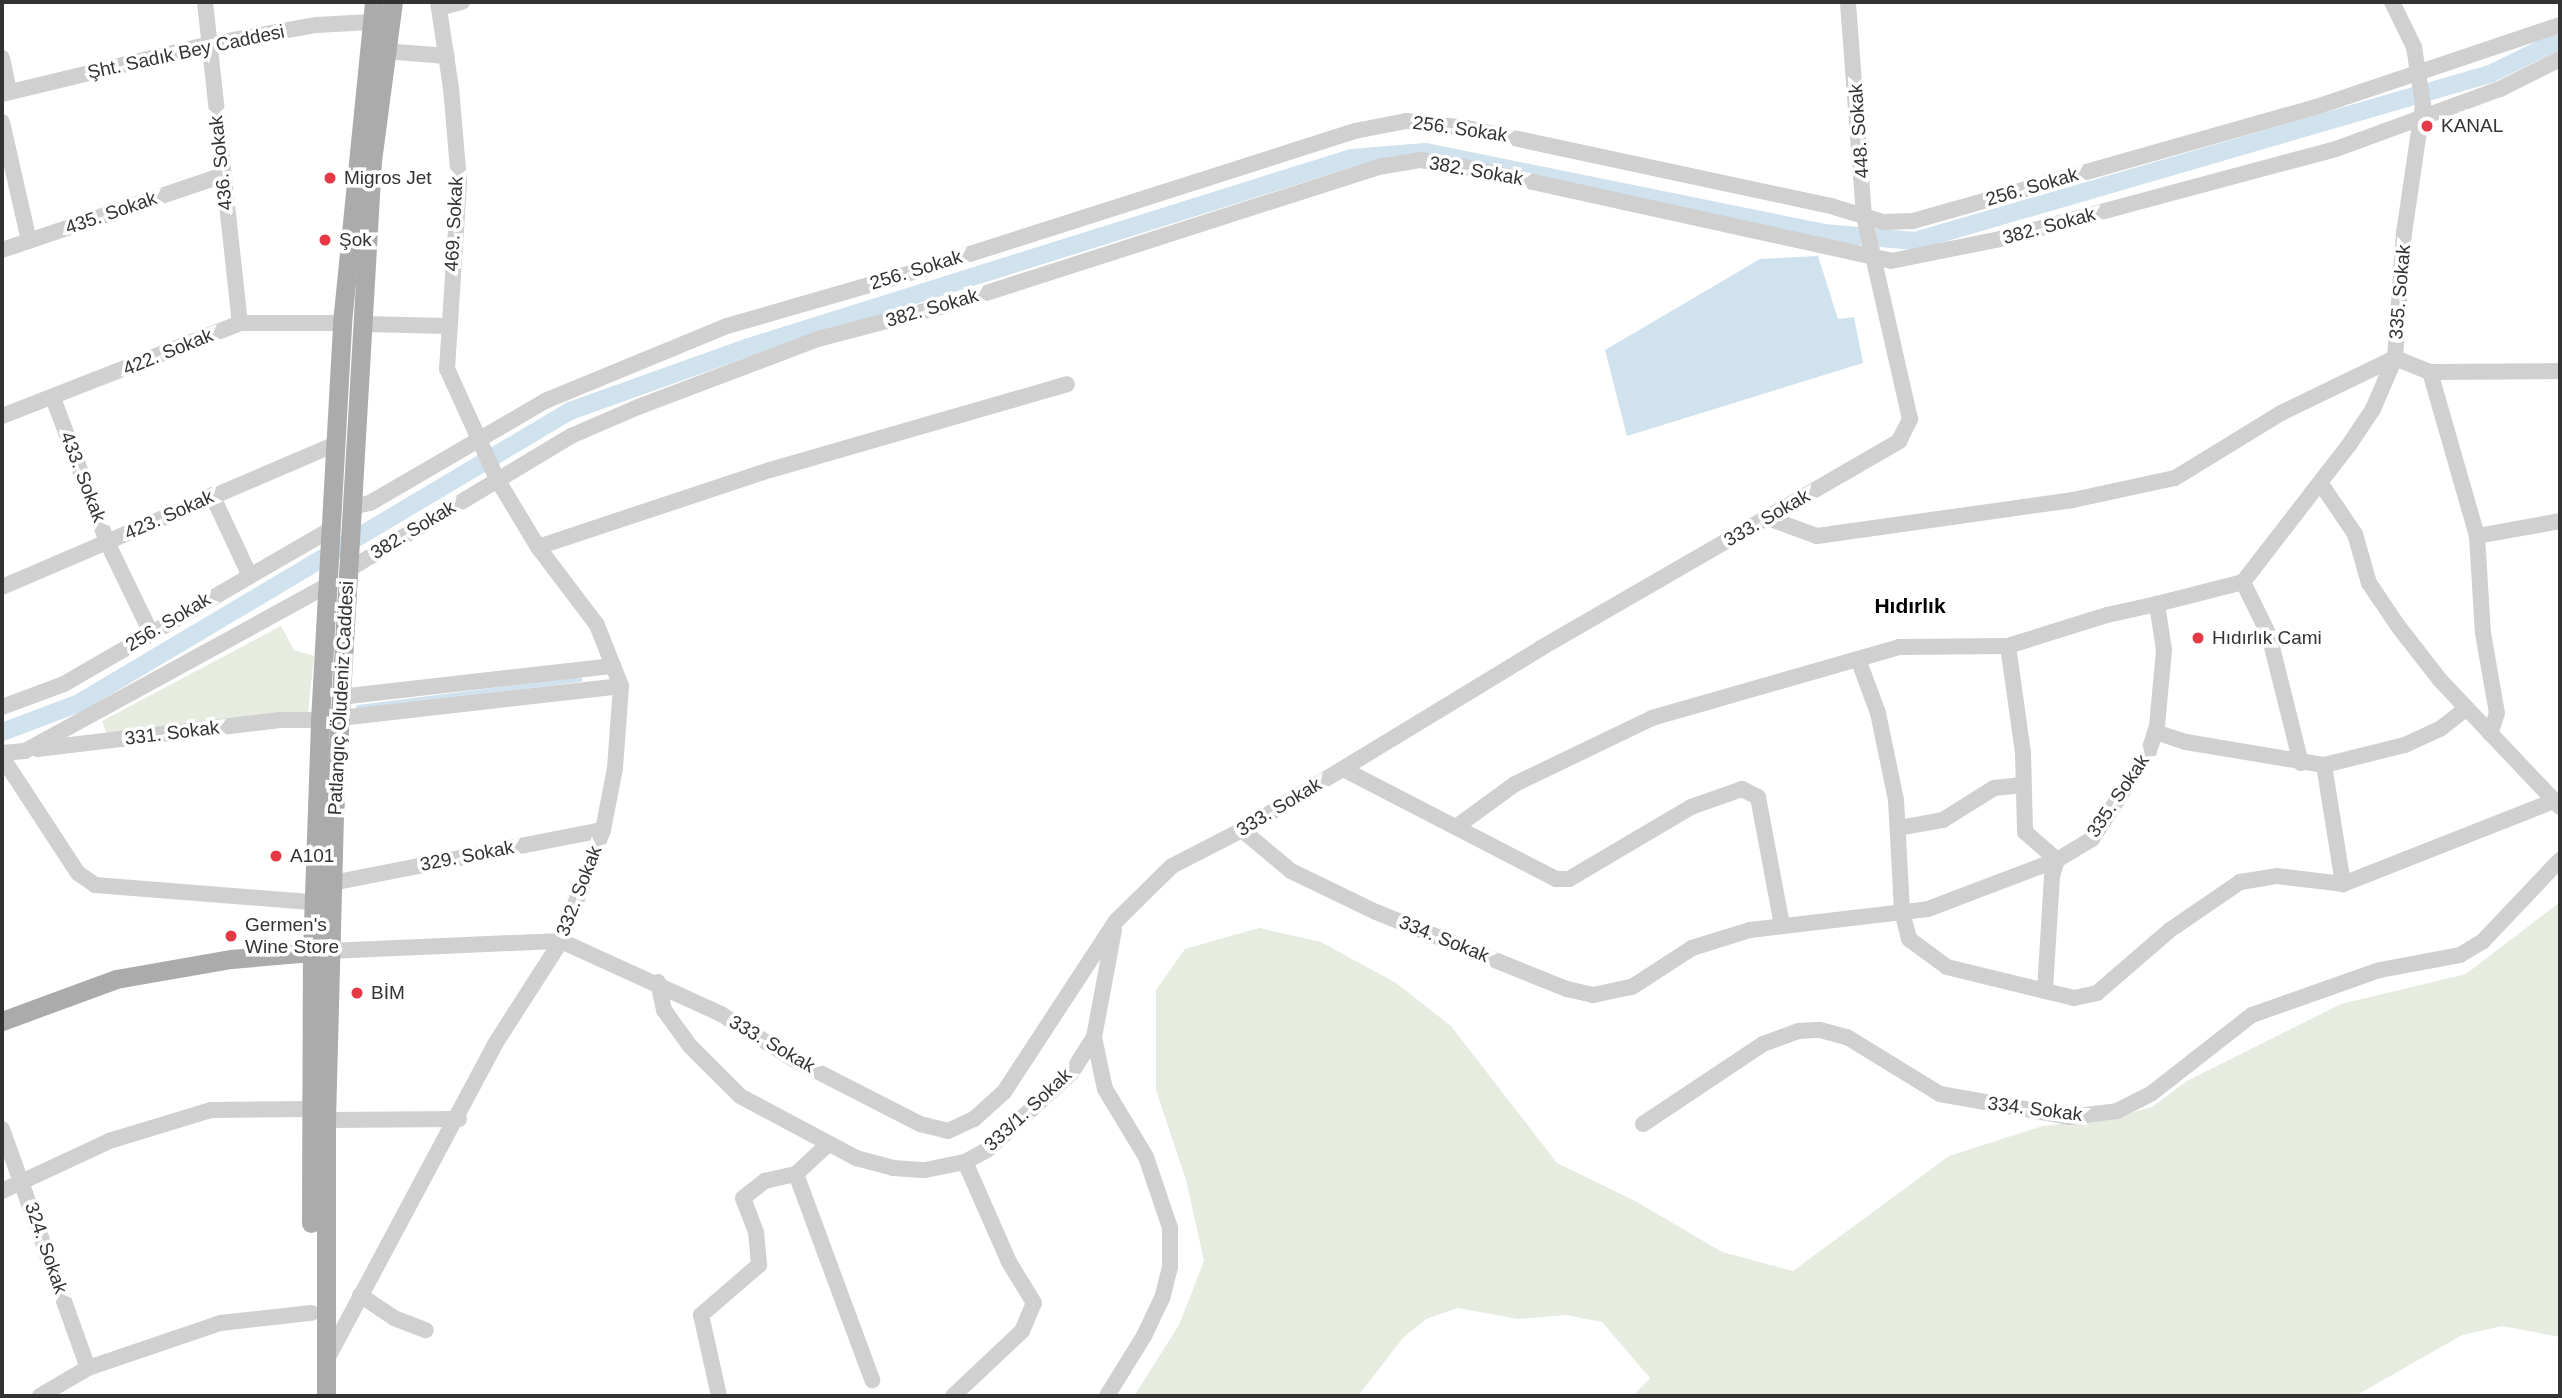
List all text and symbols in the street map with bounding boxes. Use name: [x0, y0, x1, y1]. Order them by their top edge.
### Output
street label: Şht. Sadık Bey Caddesi: [85, 20, 287, 84]
street label: 448. Sokak: [1844, 83, 1874, 179]
street label: 256. Sokak: [1411, 111, 1509, 147]
street label: 436. Sokak: [205, 115, 237, 211]
place label: KANAL: [2441, 115, 2503, 137]
marker: KANAL: [2419, 118, 2435, 134]
street label: 382. Sokak: [1427, 152, 1525, 190]
street label: 256. Sokak: [1983, 163, 2081, 211]
place label: Migros Jet: [344, 167, 432, 189]
marker: Migros Jet: [322, 170, 338, 186]
street label: 469. Sokak: [440, 176, 468, 272]
street label: 435. Sokak: [62, 187, 160, 239]
street label: 382. Sokak: [2000, 203, 2098, 249]
place label: Şok: [339, 229, 372, 251]
marker: Şok: [317, 232, 333, 248]
street label: 335. Sokak: [2385, 244, 2415, 340]
street label: 256. Sokak: [867, 245, 965, 295]
street label: 382. Sokak: [883, 284, 981, 332]
street label: 422. Sokak: [120, 324, 216, 380]
street label: 433. Sokak: [55, 429, 111, 525]
street label: 333. Sokak: [1720, 484, 1814, 552]
street label: 423. Sokak: [121, 485, 217, 545]
street label: 382. Sokak: [366, 496, 460, 564]
street label: Patlangıç Öludeniz Caddesi: [323, 580, 359, 816]
street label: 256. Sokak: [121, 588, 215, 656]
district label: Hıdırlık: [1874, 593, 1946, 619]
place label: Hıdırlık Cami: [2212, 627, 2322, 649]
marker: Hıdırlık Cami: [2190, 630, 2206, 646]
street label: 331. Sokak: [123, 716, 221, 750]
street label: 335. Sokak: [2082, 750, 2154, 842]
street label: 333. Sokak: [1232, 773, 1326, 841]
street label: 329. Sokak: [418, 836, 516, 876]
street label: 332. Sokak: [551, 843, 607, 939]
place label: A101: [290, 845, 334, 867]
marker: A101: [268, 848, 284, 864]
street label: 334. Sokak: [1396, 911, 1492, 967]
place label: Germen's Wine Store: [245, 914, 339, 958]
marker: Germen's Wine Store: [223, 928, 239, 944]
place label: BİM: [371, 982, 405, 1004]
marker: BİM: [349, 985, 365, 1001]
street label: 333. Sokak: [725, 1010, 819, 1078]
street label: 333/1. Sokak: [980, 1064, 1076, 1156]
street label: 334. Sokak: [1986, 1092, 2084, 1126]
street label: 324. Sokak: [20, 1199, 72, 1297]

